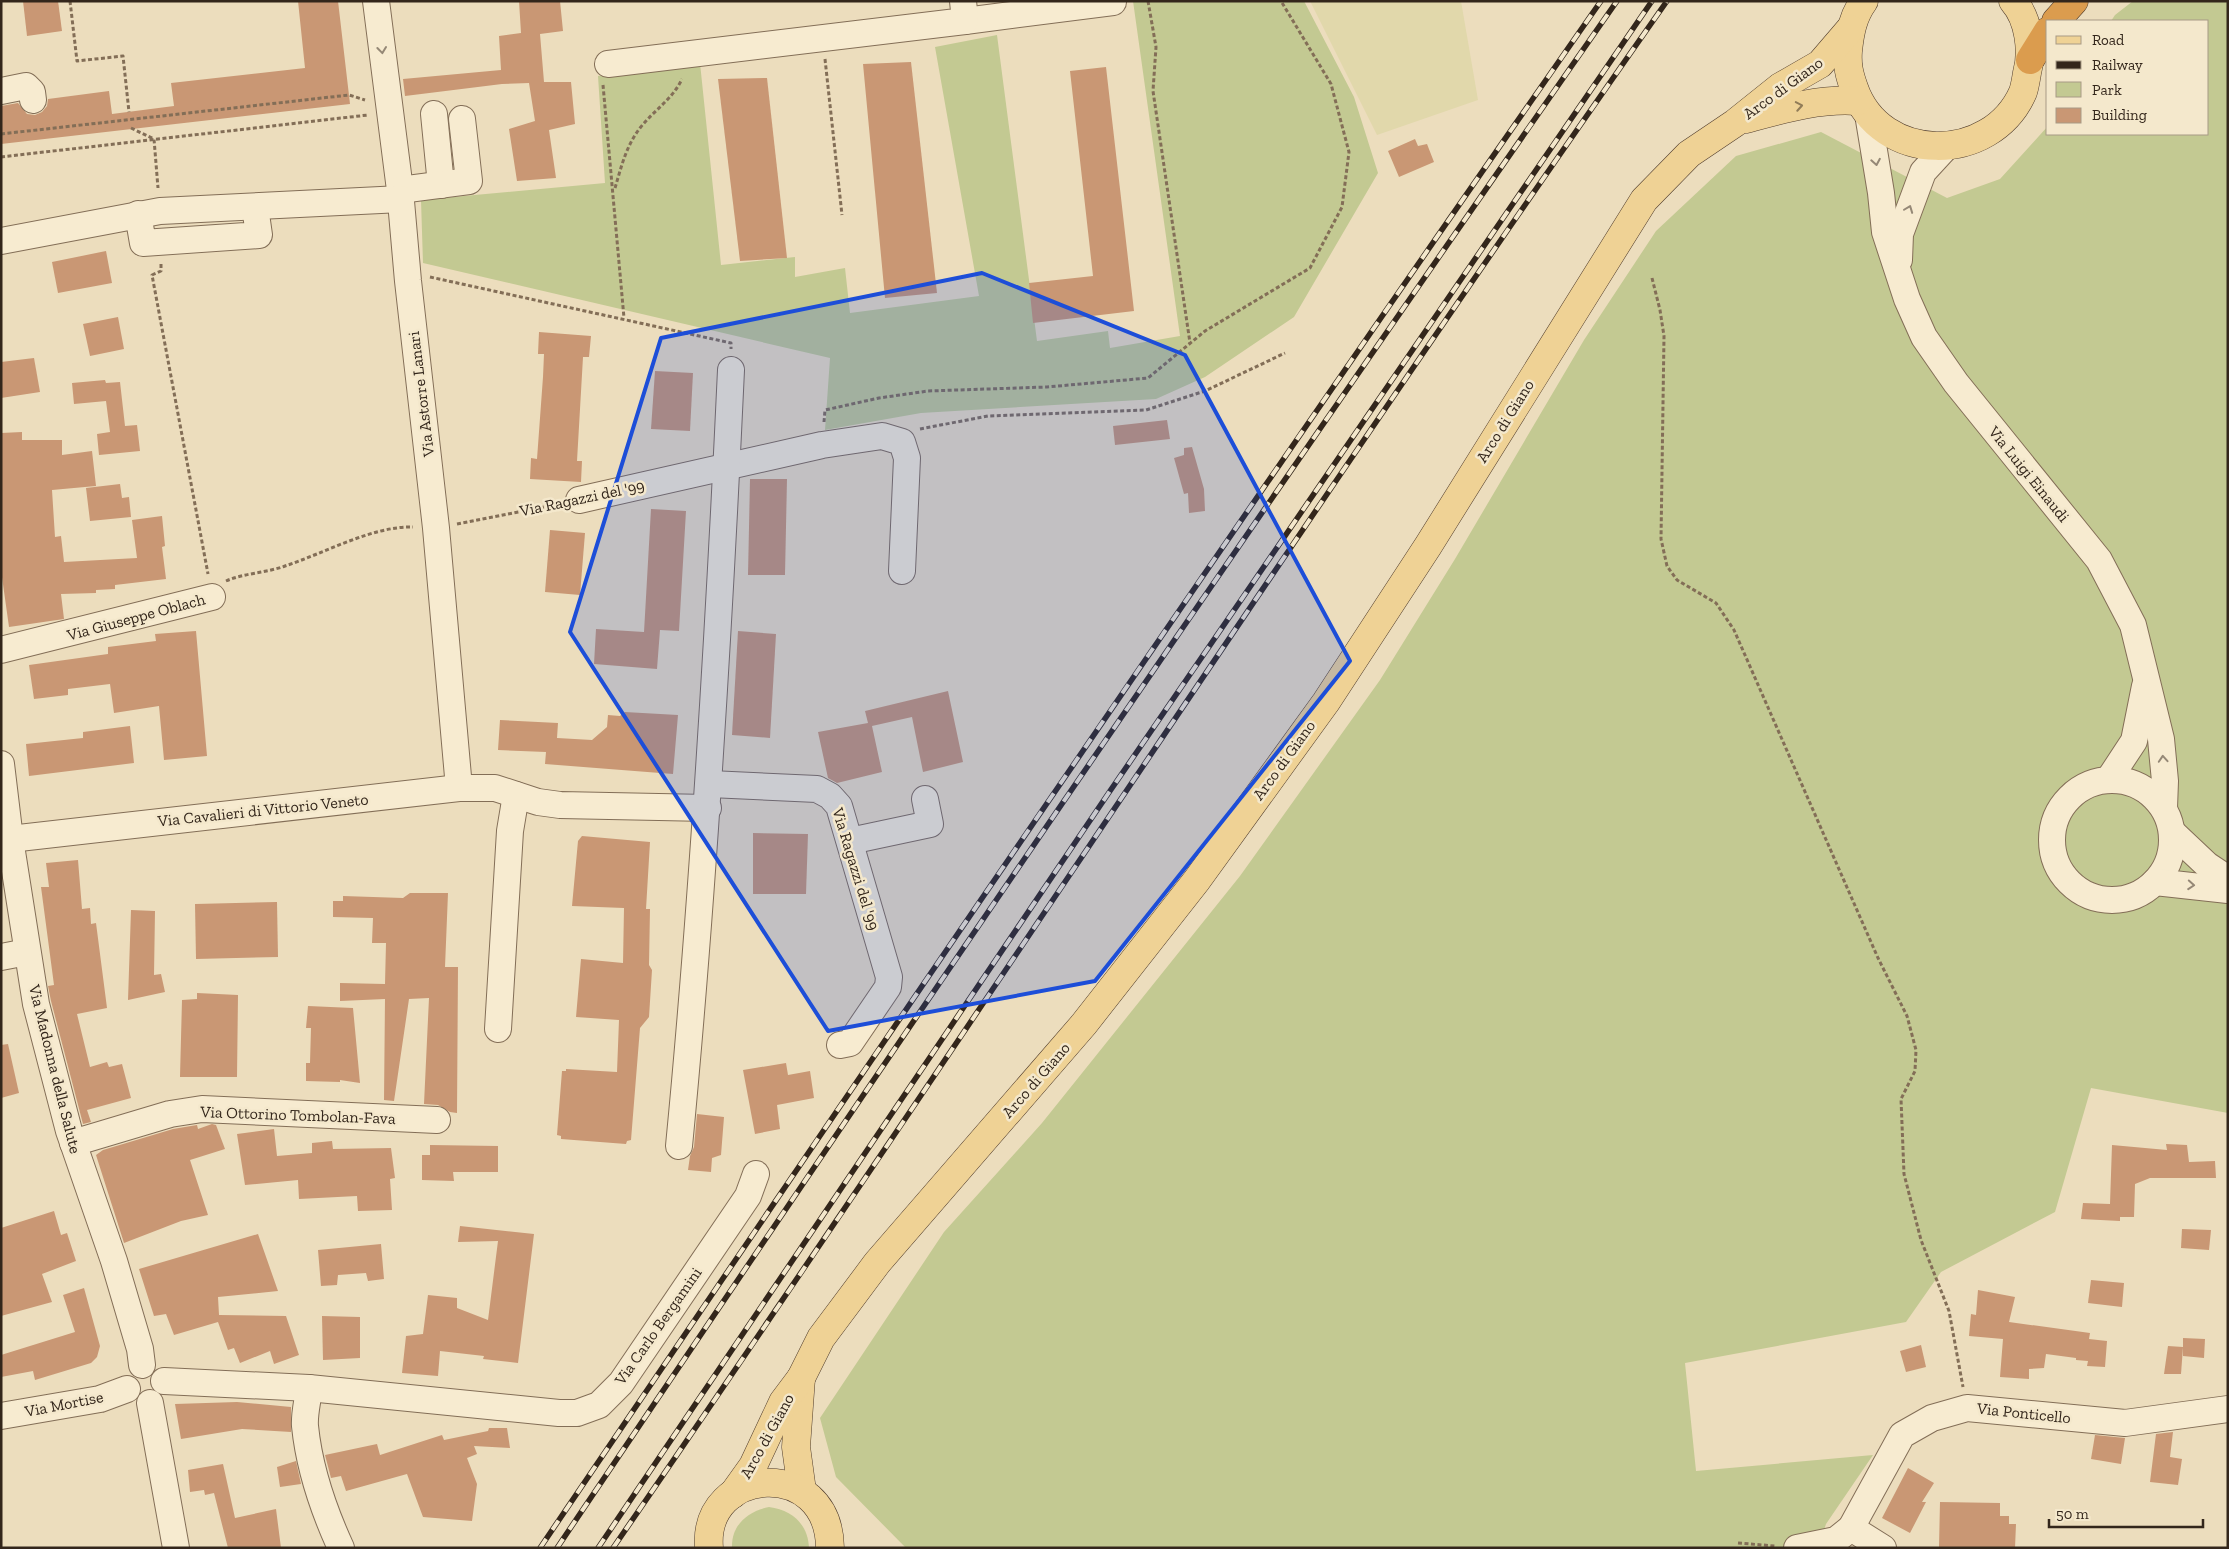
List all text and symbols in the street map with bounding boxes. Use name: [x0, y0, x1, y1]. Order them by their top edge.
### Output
legend: [2046, 20, 2209, 135]
text: Road: [2092, 31, 2125, 49]
one-way arrow: [376, 46, 387, 54]
street label: Arco di Giano: [1739, 53, 1827, 123]
text: Railway: [2092, 56, 2143, 74]
text: Park: [2092, 81, 2122, 99]
one-way arrow: [1794, 101, 1803, 111]
text: Building: [2092, 106, 2147, 124]
one-way arrow: [1871, 158, 1881, 167]
one-way arrow: [1903, 205, 1913, 213]
street label: Via Astorre Lanari: [404, 330, 438, 459]
street label: Arco di Giano: [1472, 376, 1538, 466]
street label: Via Luigi Einaudi: [1984, 421, 2074, 526]
street label: Via Ragazzi del '99: [517, 475, 646, 521]
street label: Via Giuseppe Oblach: [64, 589, 207, 645]
street label: Arco di Giano: [1249, 716, 1319, 804]
one-way arrow: [2158, 755, 2169, 763]
street label: Via Cavalieri di Vittorio Veneto: [156, 789, 369, 831]
street label: Via Ragazzi del '99: [828, 804, 884, 933]
one-way arrow: [2188, 880, 2196, 891]
street label: Via Madonna della Salute: [25, 982, 85, 1155]
street label: Arco di Giano: [998, 1038, 1074, 1122]
street label: Via Ottorino Tombolan-Fava: [199, 1102, 396, 1128]
street label: Via Carlo Bergamini: [610, 1263, 706, 1389]
street label: Via Mortise: [22, 1387, 105, 1421]
street label: Arco di Giano: [736, 1390, 798, 1482]
street label: Via Ponticello: [1975, 1399, 2072, 1427]
scale bar: [2049, 1496, 2203, 1528]
text: 50 m: [2056, 1505, 2089, 1523]

